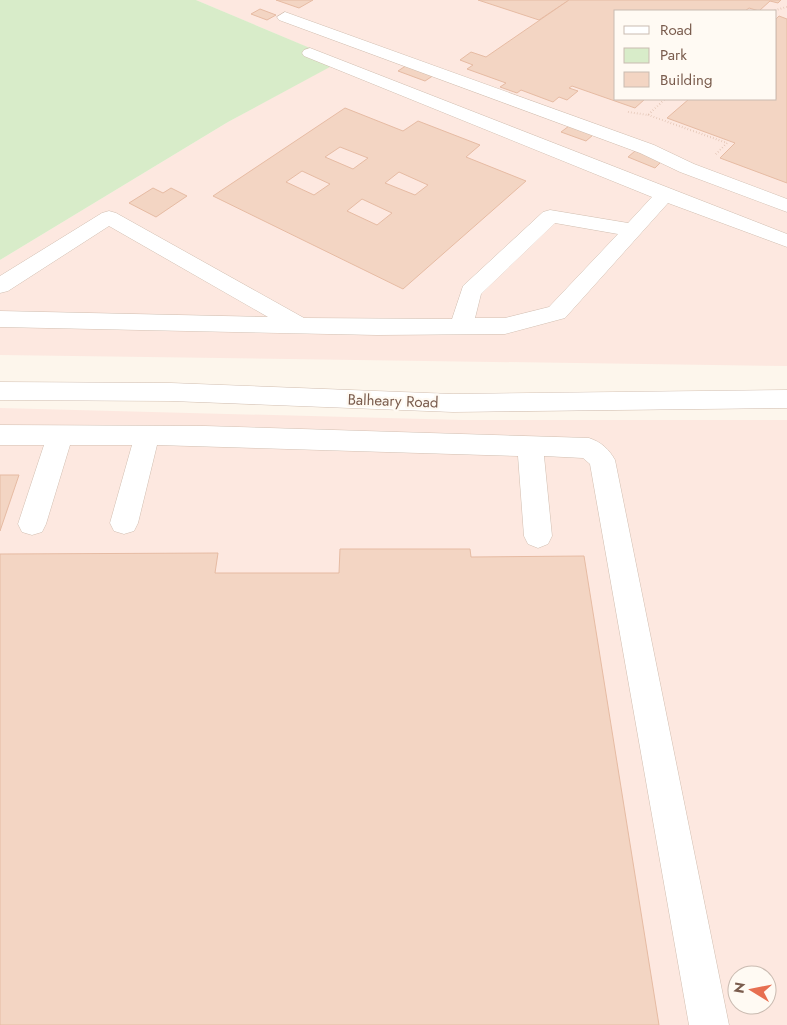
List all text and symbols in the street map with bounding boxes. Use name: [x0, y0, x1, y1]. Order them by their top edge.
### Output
legend: [614, 10, 777, 100]
text: Road: [660, 19, 692, 41]
text: Park: [660, 44, 687, 66]
text: Building: [660, 69, 712, 91]
street label: Balheary Road: [347, 388, 439, 414]
north arrow: [727, 965, 777, 1015]
text: N: [728, 981, 750, 995]

